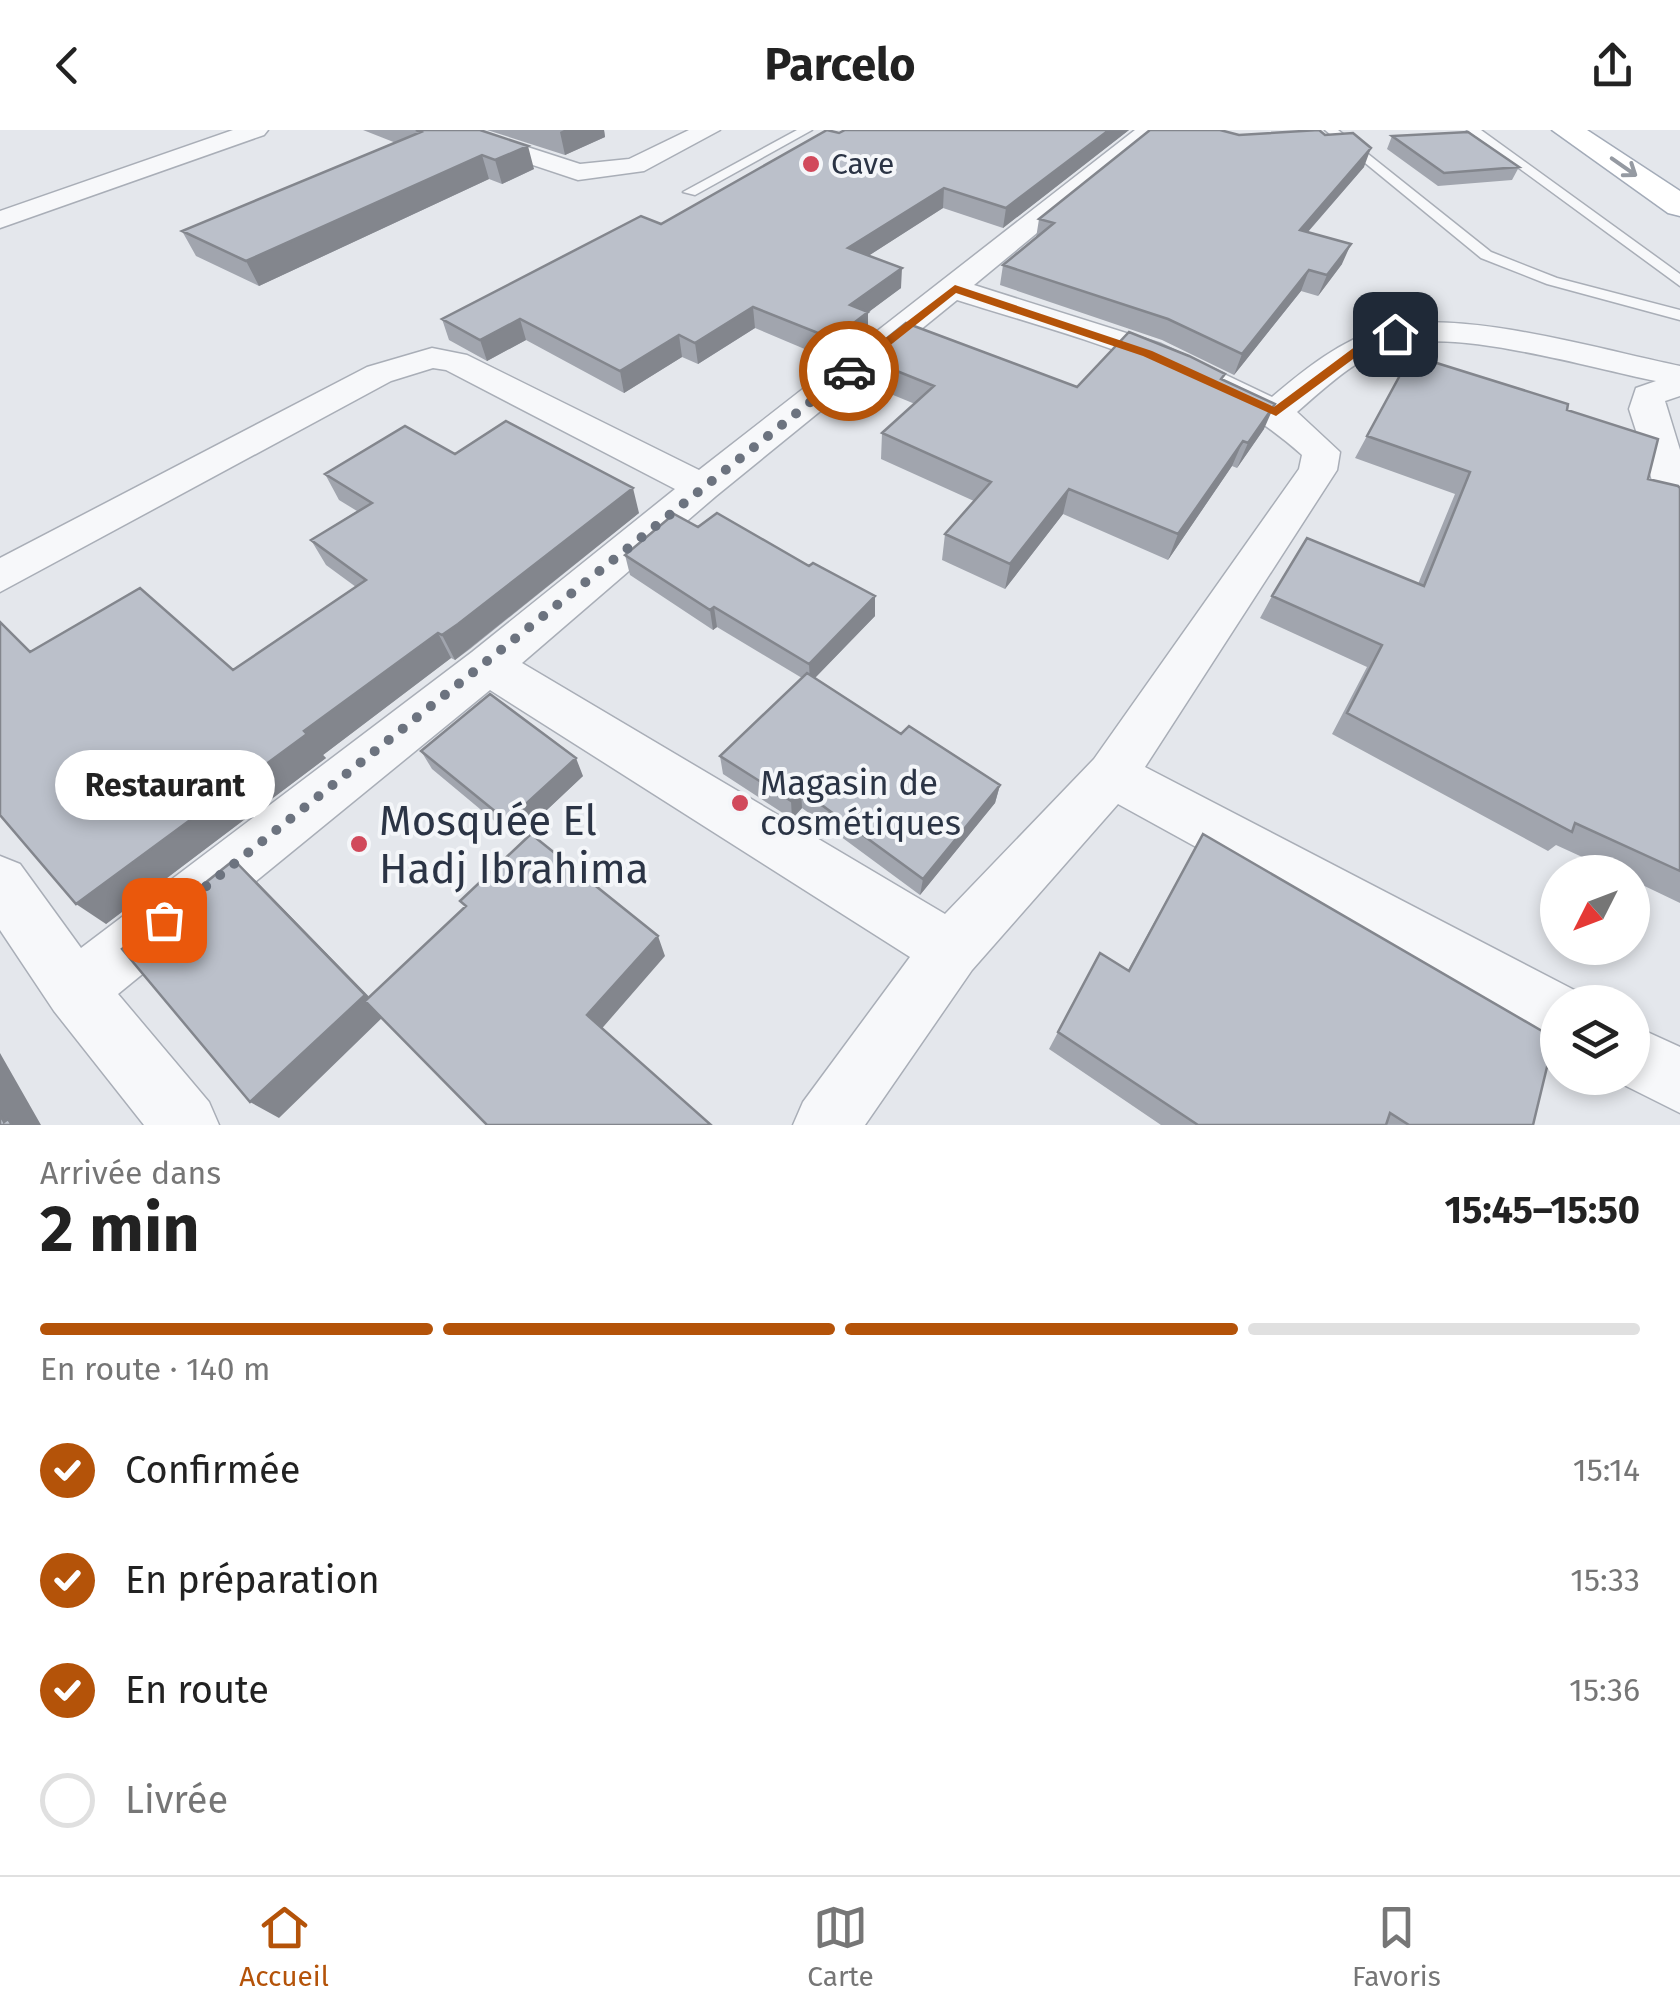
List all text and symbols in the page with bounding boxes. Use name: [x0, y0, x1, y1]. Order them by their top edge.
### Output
icon: back: [40, 38, 95, 93]
text: Parcelo: [765, 38, 915, 92]
icon: share: [1585, 38, 1640, 93]
place label: Cave: [831, 146, 894, 182]
marker: Cave: [800, 153, 822, 175]
one-way arrow: [1610, 156, 1638, 177]
pin: [1353, 292, 1438, 377]
icon: home: [1368, 307, 1423, 362]
courier: [799, 321, 899, 421]
icon: car: [822, 344, 877, 399]
callout: Restaurant: [54, 750, 274, 820]
place label: Magasin de cosmétiques: [760, 762, 961, 844]
text: Restaurant: [85, 766, 245, 804]
marker: Magasin de cosmétiques: [729, 792, 751, 814]
place label: Mosquée El Hadj Ibrahima: [379, 796, 649, 894]
marker: Mosquée El Hadj Ibrahima: [348, 833, 370, 855]
north arrow: [1540, 855, 1650, 965]
map controls: [1540, 855, 1650, 1095]
pin: [122, 878, 207, 963]
icon: bag: [137, 893, 192, 948]
button: layers: [1540, 985, 1650, 1095]
text: Arrivée dans: [40, 1154, 221, 1192]
text: 15:45–15:50: [1444, 1187, 1640, 1233]
text: 2 min: [40, 1190, 200, 1268]
text: En route · 140 m: [40, 1350, 271, 1388]
icon: check: [40, 1443, 95, 1498]
text: Confirmée: [125, 1447, 301, 1493]
text: 15:14: [1573, 1451, 1640, 1489]
icon: check: [40, 1553, 95, 1608]
text: En préparation: [125, 1557, 380, 1603]
text: 15:33: [1570, 1561, 1640, 1599]
icon: check: [40, 1663, 95, 1718]
text: En route: [125, 1667, 269, 1713]
text: 15:36: [1569, 1671, 1640, 1709]
text: Livrée: [125, 1777, 228, 1823]
tab: Accueil: [239, 1900, 329, 1993]
tab: Carte: [807, 1900, 874, 1993]
tab: Favoris: [1352, 1900, 1441, 1993]

